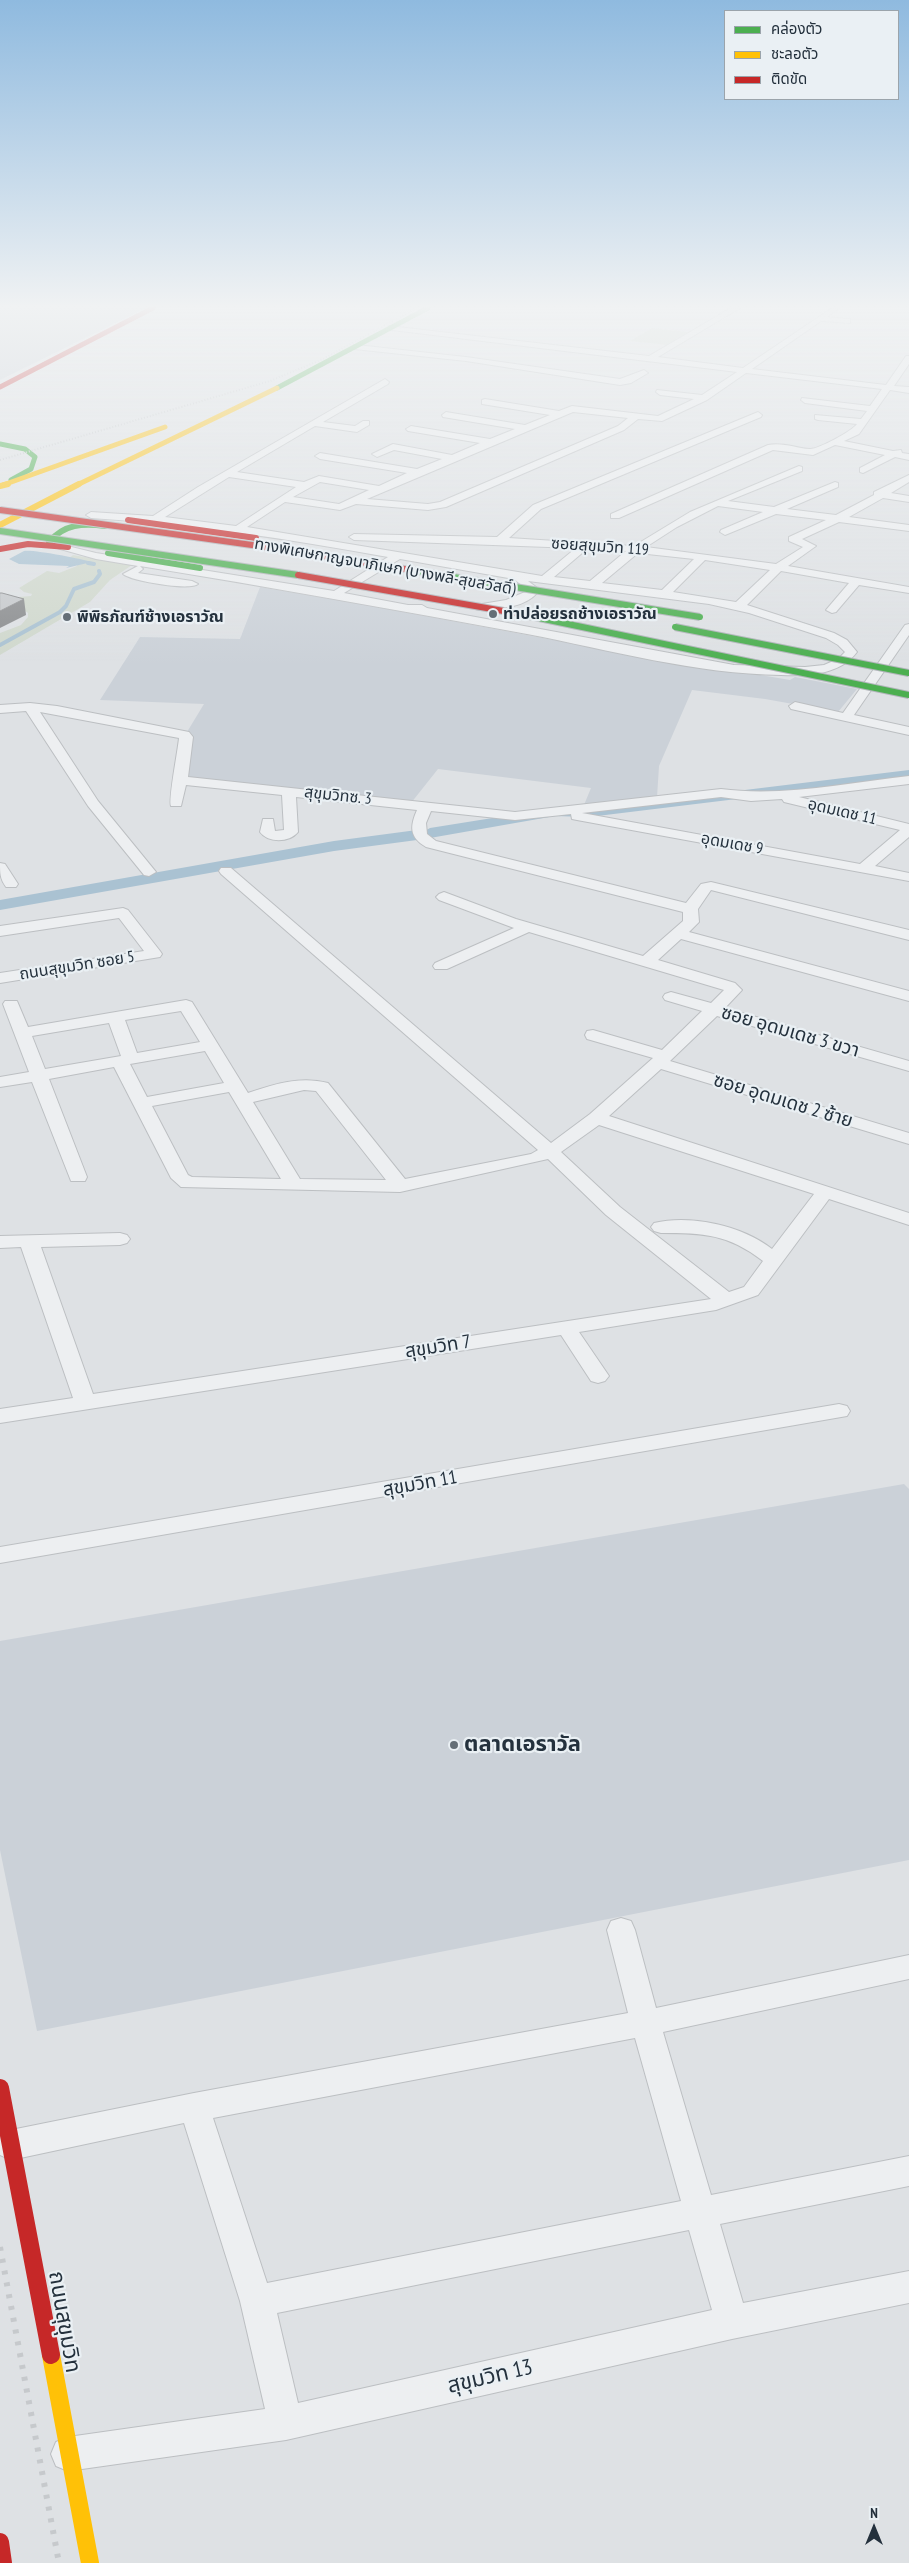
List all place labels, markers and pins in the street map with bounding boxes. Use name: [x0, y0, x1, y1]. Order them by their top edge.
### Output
place label: ท่าปล่อยรถช้างเอราวัณ: [503, 604, 657, 624]
place label: พิพิธภัณฑ์ช้างเอราวัณ: [77, 607, 224, 627]
marker: ท่าปล่อยรถช้างเอราวัณ: [487, 608, 499, 620]
marker: พิพิธภัณฑ์ช้างเอราวัณ: [61, 611, 73, 623]
place label: ตลาดเอราวัล: [464, 1732, 581, 1758]
marker: ตลาดเอราวัล: [448, 1739, 460, 1751]

